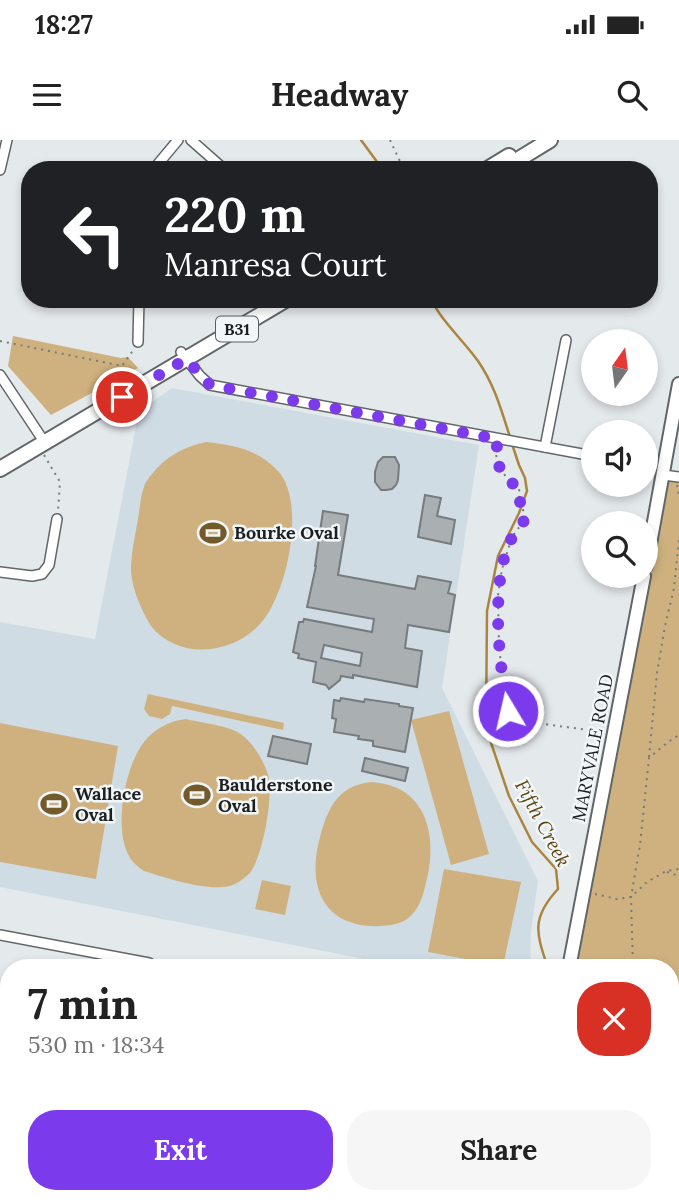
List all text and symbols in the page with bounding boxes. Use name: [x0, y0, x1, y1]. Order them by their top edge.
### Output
text: 18:27: [35, 8, 93, 41]
text: Headway: [271, 74, 408, 115]
icon: menu: [28, 76, 66, 114]
icon: search: [613, 76, 651, 114]
text: 220 m: [164, 183, 305, 245]
icon: left: [49, 189, 140, 280]
text: Manresa Court: [164, 244, 387, 285]
road number: B31: [216, 316, 258, 342]
north arrow: [581, 329, 658, 406]
map controls: [581, 329, 658, 588]
pin: [92, 367, 152, 427]
icon: arrive: [103, 378, 141, 416]
button: sound: [581, 420, 658, 497]
button: search: [581, 511, 658, 588]
sports icon: Bourke Oval: [198, 518, 228, 548]
place label: Bourke Oval: [234, 521, 339, 544]
street label: MARYVALE ROAD: [567, 672, 618, 824]
position arrow: [471, 674, 545, 748]
place label: Baulderstone Oval: [218, 773, 333, 817]
water label: Fifth Creek: [510, 775, 576, 871]
sports icon: Baulderstone Oval: [182, 780, 212, 810]
place label: Wallace Oval: [75, 782, 141, 826]
sports icon: Wallace Oval: [39, 789, 69, 819]
text: 7 min: [28, 977, 138, 1031]
button: close: [577, 982, 651, 1056]
text: 530 m · 18:34: [28, 1030, 164, 1059]
button: Exit: [28, 1110, 333, 1190]
button: Share: [347, 1110, 651, 1190]

